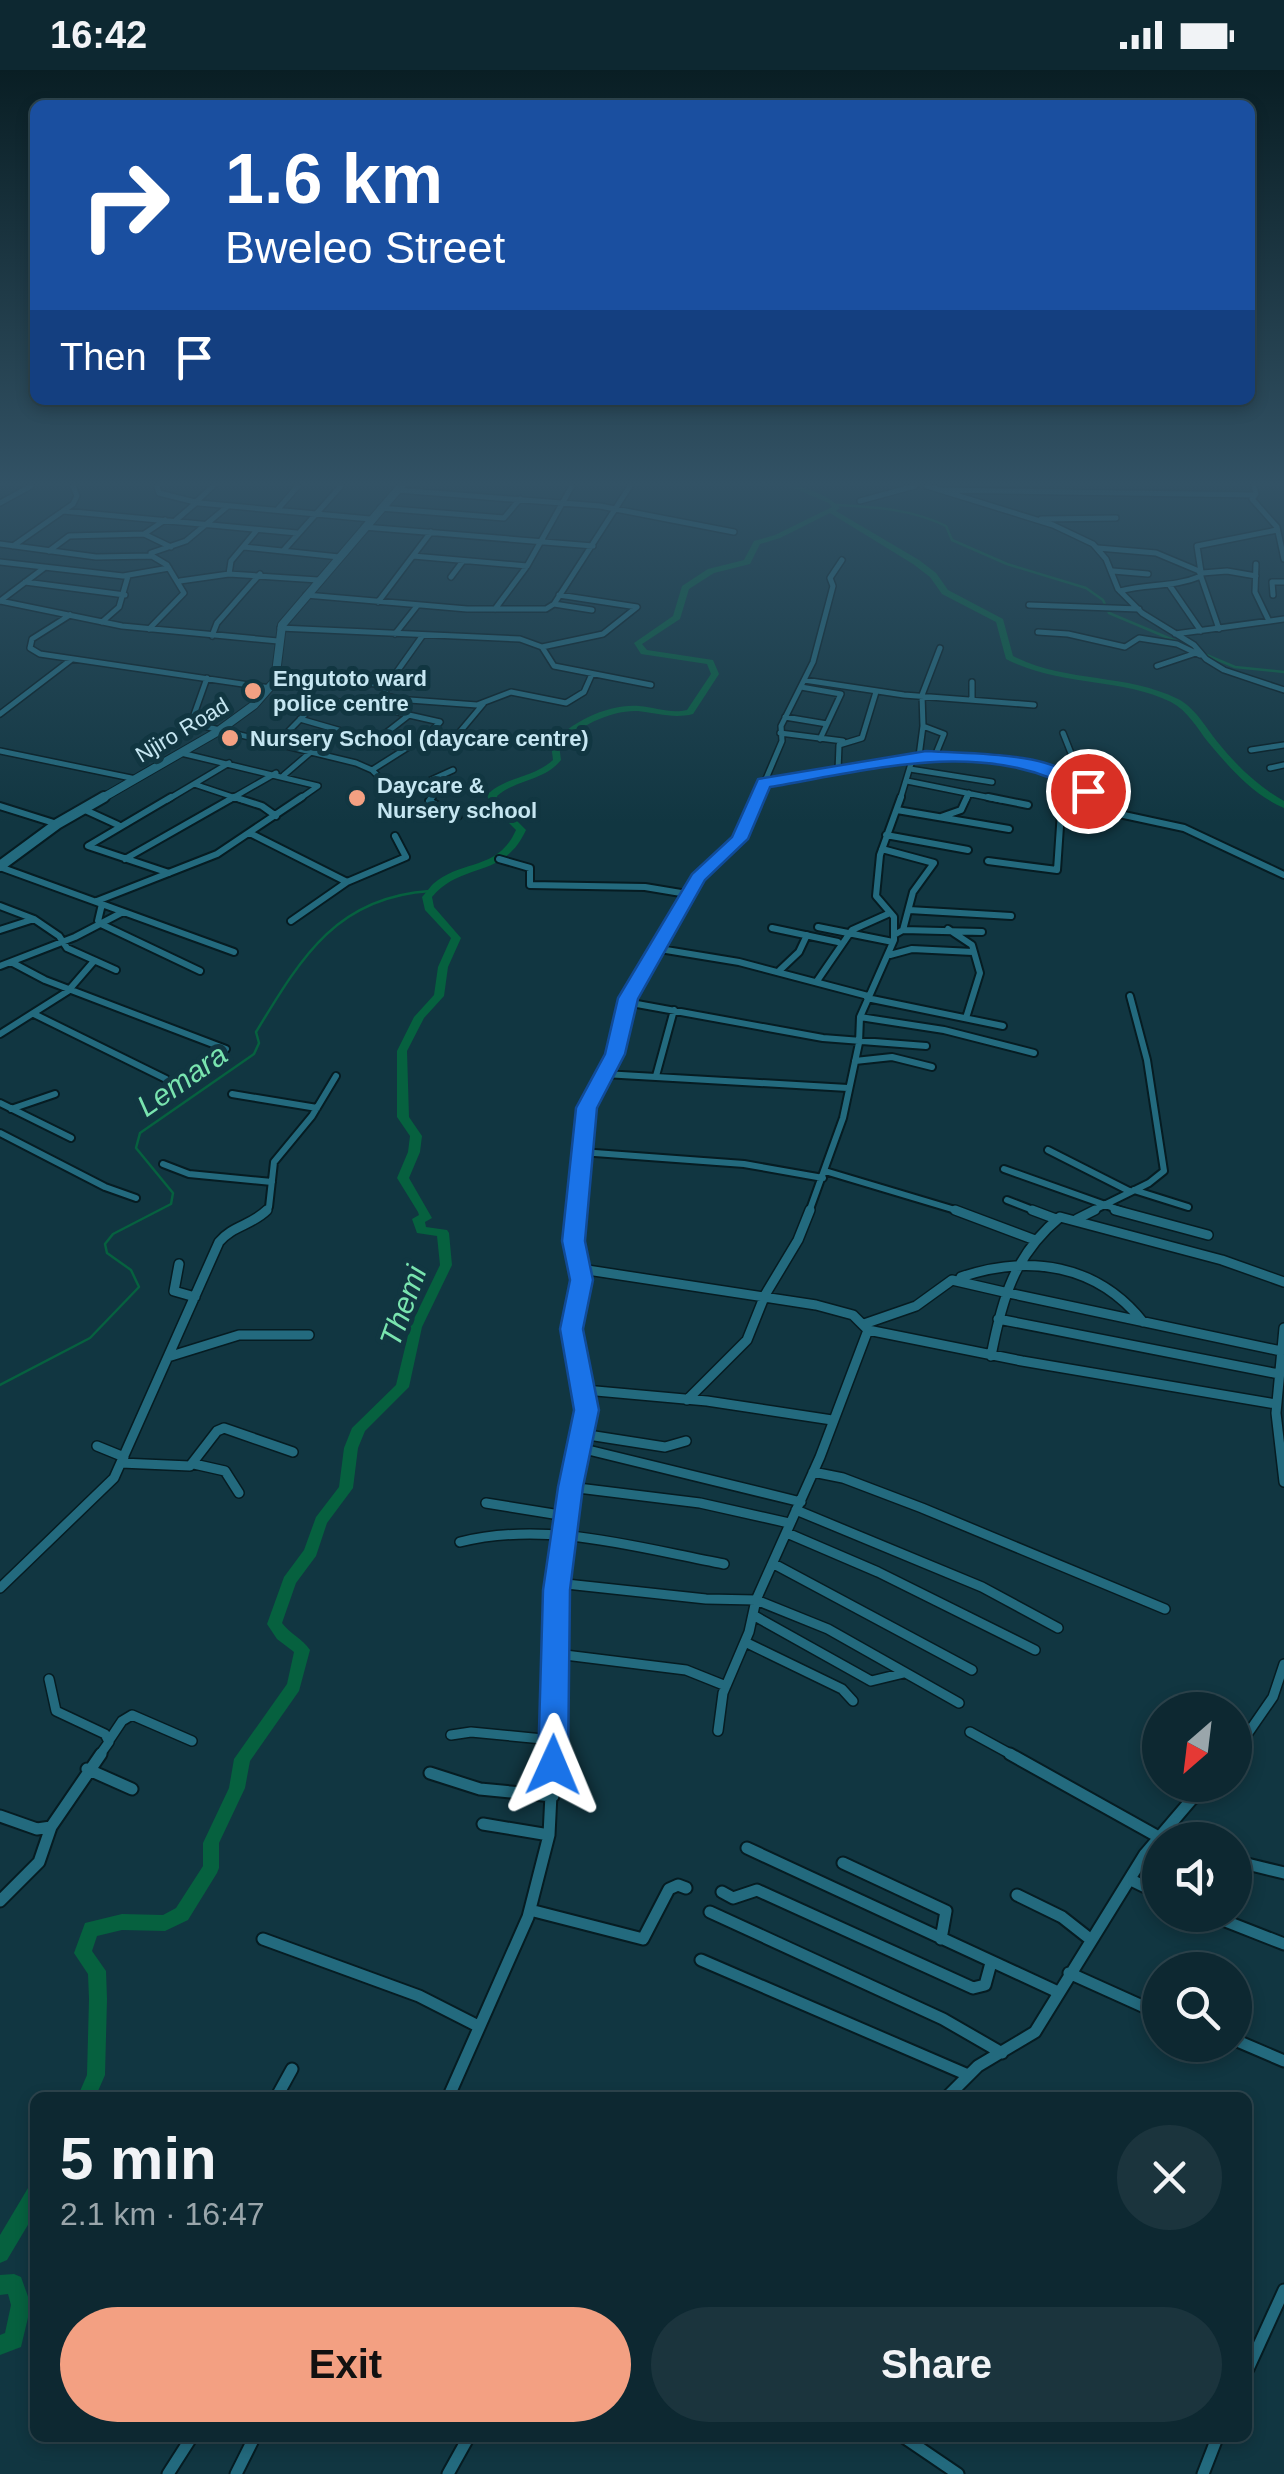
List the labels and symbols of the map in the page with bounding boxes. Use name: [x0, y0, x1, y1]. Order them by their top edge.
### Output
place label: Engutoto ward police centre: [273, 666, 427, 716]
marker: Engutoto ward police centre: [242, 680, 264, 702]
street label: Njiro Road: [131, 693, 233, 767]
place label: Nursery School (daycare centre): [250, 726, 589, 751]
marker: Nursery School (daycare centre): [219, 727, 241, 749]
pin: [1046, 749, 1131, 834]
place label: Daycare & Nursery school: [377, 773, 537, 823]
marker: Daycare & Nursery school: [346, 787, 368, 809]
water label: Lemara: [131, 1037, 233, 1123]
water label: Themi: [373, 1260, 433, 1351]
north arrow: [1142, 1692, 1252, 1802]
position arrow: [501, 1713, 605, 1817]

